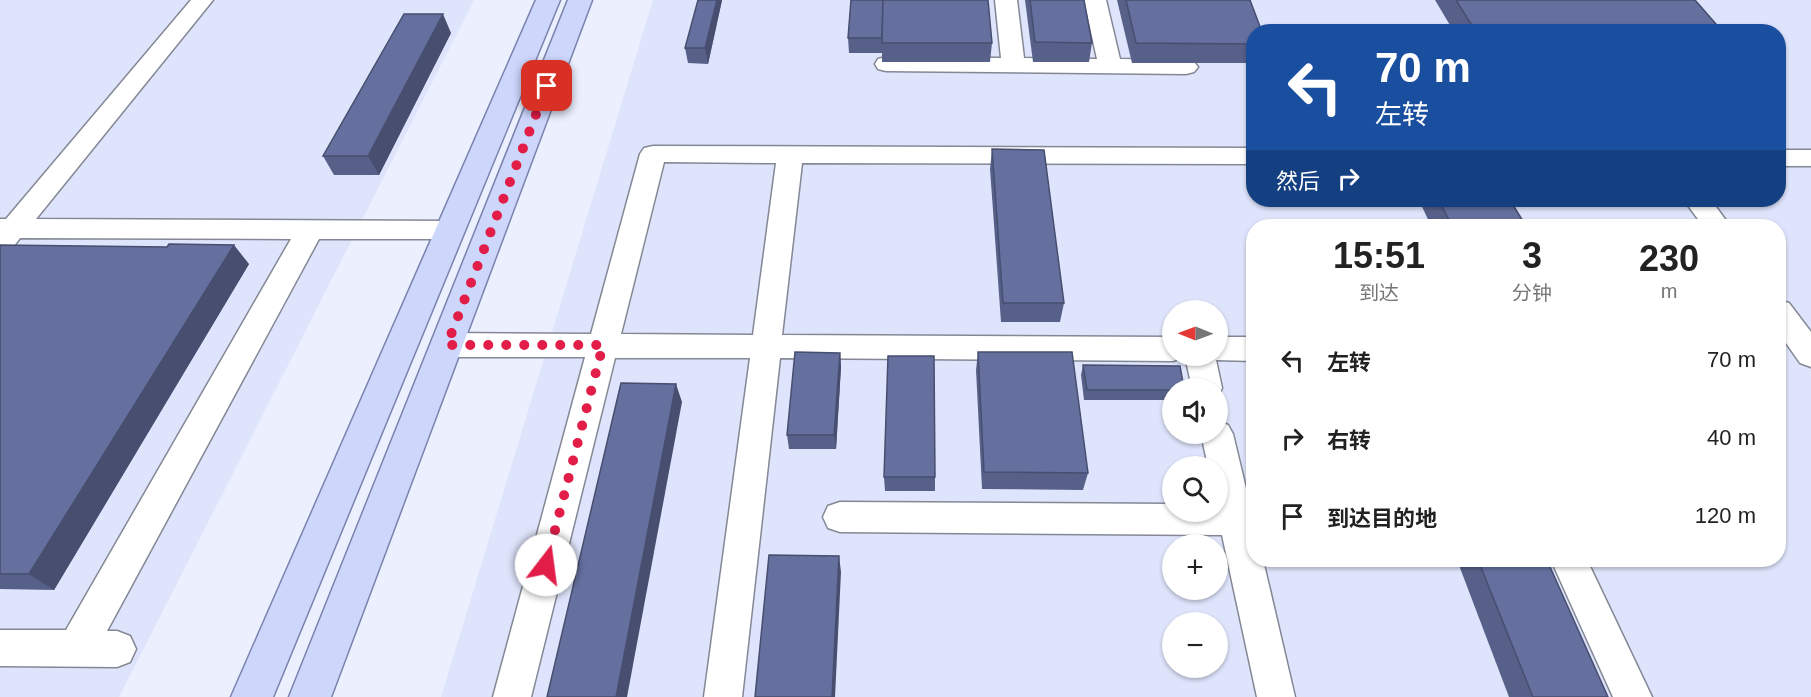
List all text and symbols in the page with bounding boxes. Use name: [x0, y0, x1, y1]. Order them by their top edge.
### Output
text: 70 m: [1375, 44, 1471, 91]
icon: left: [1276, 48, 1354, 126]
pin: [521, 60, 572, 111]
icon: arrive: [530, 69, 563, 102]
text: 左转: [1375, 100, 1429, 130]
icon: right: [1332, 162, 1365, 195]
text: 然后: [1276, 169, 1320, 194]
text: 15:51: [1333, 235, 1425, 276]
text: 3: [1522, 235, 1542, 276]
text: 230: [1639, 238, 1699, 279]
text: m: [1661, 280, 1677, 302]
text: 到达: [1359, 282, 1399, 304]
text: 分钟: [1512, 282, 1552, 304]
north arrow: [1162, 300, 1228, 366]
map controls: [1162, 300, 1228, 678]
icon: left: [1276, 344, 1309, 377]
text: 70 m: [1707, 347, 1756, 372]
text: 左转: [1327, 350, 1371, 375]
button: sound: [1162, 378, 1228, 444]
icon: right: [1276, 422, 1309, 455]
text: 40 m: [1707, 425, 1756, 450]
text: 右转: [1327, 428, 1371, 453]
button: search: [1162, 456, 1228, 522]
icon: arrive: [1276, 500, 1309, 533]
text: 120 m: [1695, 503, 1756, 528]
text: 到达目的地: [1327, 506, 1437, 531]
position arrow: [514, 533, 578, 597]
button: +: [1162, 534, 1228, 600]
button: −: [1162, 612, 1228, 678]

